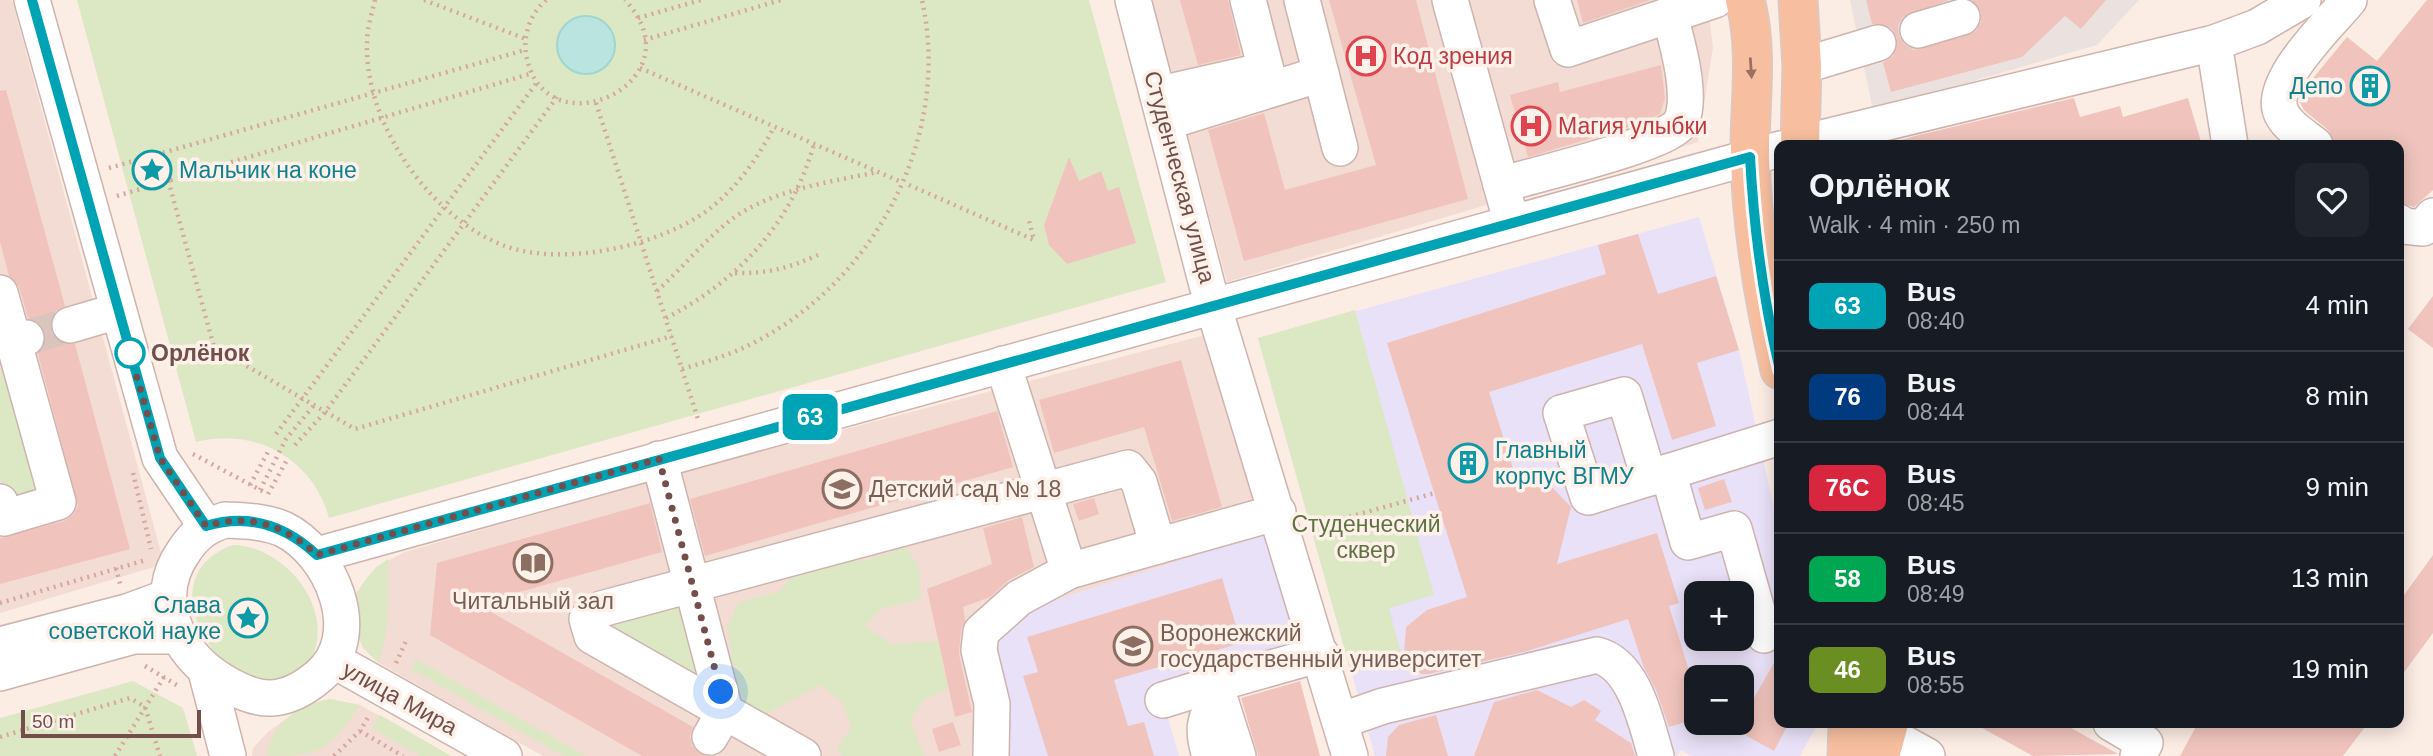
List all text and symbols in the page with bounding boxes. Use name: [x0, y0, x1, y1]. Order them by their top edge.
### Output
hospital icon: Код зрения: [1345, 35, 1387, 77]
place label: Код зрения: [1393, 43, 1513, 69]
one-way arrow: [1746, 57, 1757, 79]
building icon: Депо: [2349, 65, 2391, 107]
street label: Студенческая улица: [1139, 68, 1221, 286]
place label: Депо: [2289, 73, 2343, 99]
hospital icon: Магия улыбки: [1510, 105, 1552, 147]
place label: Магия улыбки: [1558, 113, 1707, 139]
place icon: Мальчик на коне: [131, 149, 173, 191]
place label: Мальчик на коне: [179, 157, 357, 183]
button: heart: [2295, 163, 2369, 237]
text: Орлёнок: [1809, 167, 1950, 204]
text: Walk · 4 min · 250 m: [1809, 212, 2020, 238]
text: Bus: [1907, 277, 1956, 307]
text: 4 min: [2305, 290, 2369, 320]
text: 63: [1834, 292, 1861, 319]
text: 08:40: [1907, 308, 1965, 334]
marker: Орлёнок: [115, 338, 145, 368]
place label: Орлёнок: [151, 340, 250, 366]
text: Bus: [1907, 368, 1956, 398]
text: 8 min: [2305, 381, 2369, 411]
text: 76: [1834, 383, 1861, 410]
line badge: 63: [778, 394, 842, 440]
text: 08:44: [1907, 399, 1965, 425]
text: 63: [797, 403, 823, 430]
place label: Главный корпус ВГМУ: [1495, 437, 1634, 489]
building icon: Главный корпус ВГМУ: [1447, 442, 1489, 484]
text: Bus: [1907, 459, 1956, 489]
school or university icon: Детский сад № 18: [821, 468, 863, 510]
text: 9 min: [2305, 472, 2369, 502]
text: 76С: [1825, 474, 1870, 501]
place label: Детский сад № 18: [869, 476, 1061, 502]
text: 08:45: [1907, 490, 1965, 516]
park label: Студенческий сквер: [1291, 511, 1441, 563]
library icon: Читальный зал: [512, 542, 554, 584]
text: Bus: [1907, 550, 1956, 580]
text: 13 min: [2291, 563, 2369, 593]
text: 58: [1834, 565, 1861, 592]
map controls: [1684, 581, 1754, 735]
button: +: [1684, 581, 1754, 651]
text: 08:49: [1907, 581, 1965, 607]
place label: Читальный зал: [452, 588, 614, 614]
place label: Слава советской науке: [48, 592, 221, 644]
place icon: Слава советской науке: [227, 597, 269, 639]
place label: Воронежский государственный университет: [1160, 620, 1482, 672]
school or university icon: Воронежский государственный университет: [1112, 625, 1154, 667]
text: Bus: [1907, 641, 1956, 671]
text: 19 min: [2291, 654, 2369, 684]
street label: улица Мира: [338, 656, 462, 740]
text: 46: [1834, 656, 1861, 683]
button: −: [1684, 665, 1754, 735]
text: 08:55: [1907, 672, 1965, 698]
your location: [703, 674, 738, 709]
scale bar: [21, 707, 201, 739]
text: 50 m: [32, 711, 74, 732]

